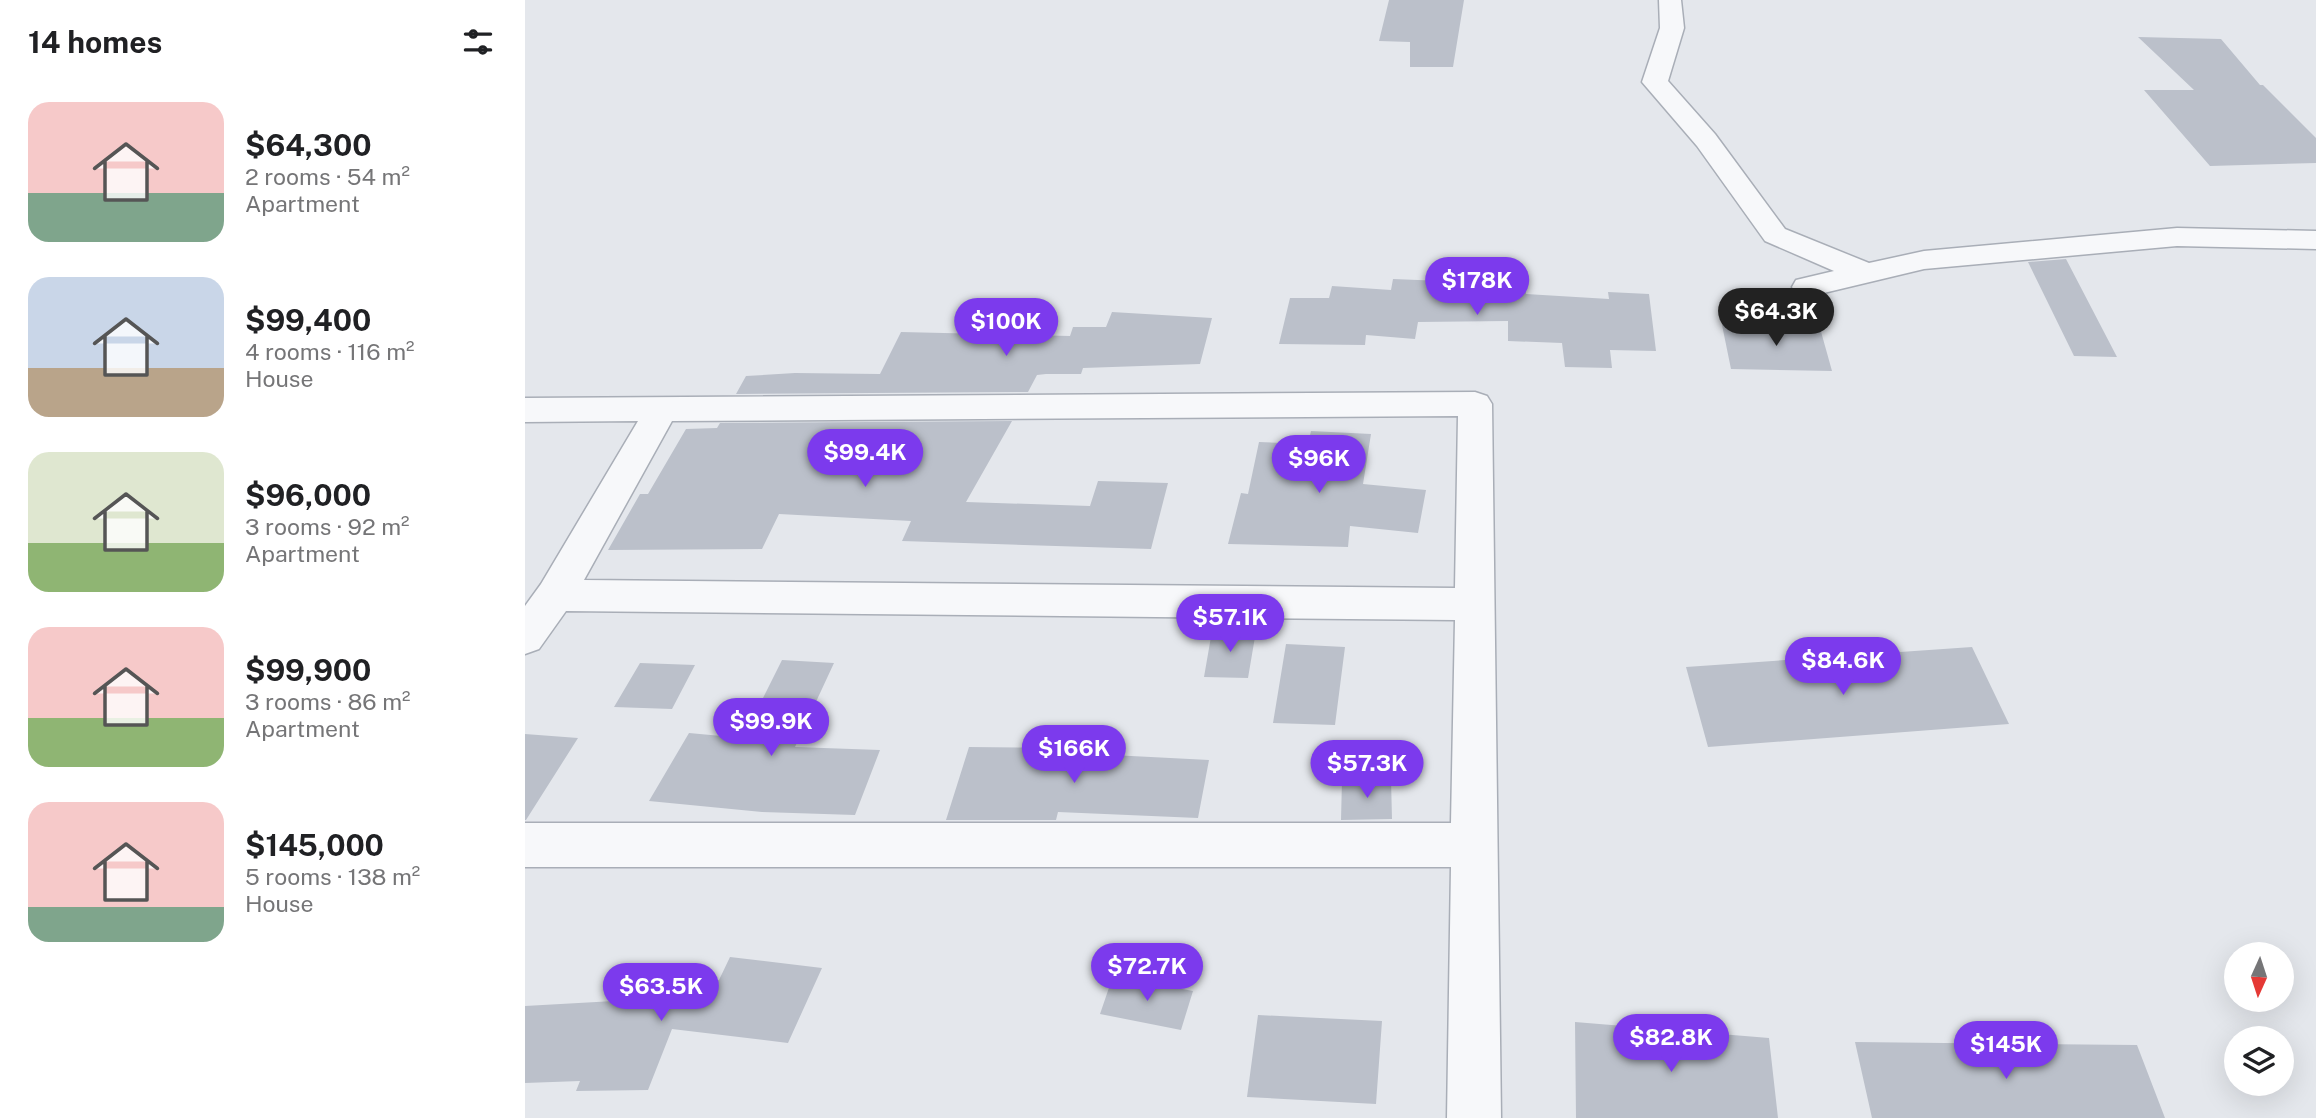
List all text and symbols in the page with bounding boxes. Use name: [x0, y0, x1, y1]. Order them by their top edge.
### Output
icon: filters: [459, 23, 497, 61]
text: 14 homes: [28, 24, 162, 60]
text: $64,300: [245, 127, 372, 163]
icon: home: [84, 130, 168, 214]
text: 2 rooms · 54 m²: [245, 163, 410, 190]
text: Apartment: [245, 190, 360, 217]
pin: $178K: [1428, 258, 1526, 317]
text: $178K: [1441, 266, 1513, 293]
pin: $64.3K: [1719, 288, 1833, 348]
text: $64.3K: [1734, 297, 1818, 324]
pin: $100K: [957, 298, 1055, 358]
text: $99,400: [245, 302, 371, 338]
icon: home: [84, 305, 168, 389]
text: $100K: [970, 307, 1042, 334]
text: 4 rooms · 116 m²: [245, 338, 414, 365]
text: House: [245, 365, 313, 392]
pin: $99.4K: [808, 430, 922, 489]
pin: $96K: [1278, 435, 1360, 495]
text: $99.4K: [823, 438, 907, 465]
text: $96K: [1288, 444, 1350, 471]
text: $96,000: [245, 477, 371, 513]
icon: home: [84, 480, 168, 564]
text: 3 rooms · 92 m²: [245, 513, 410, 540]
text: Apartment: [245, 540, 360, 567]
pin: $57.1K: [1173, 594, 1287, 654]
text: $57.1K: [1192, 603, 1268, 630]
pin: $84.6K: [1786, 638, 1900, 697]
text: $84.6K: [1801, 646, 1885, 673]
text: $99,900: [245, 652, 371, 688]
icon: home: [84, 655, 168, 739]
text: 3 rooms · 86 m²: [245, 688, 411, 715]
pin: $99.9K: [714, 698, 828, 758]
text: $99.9K: [729, 707, 813, 734]
text: Apartment: [245, 715, 360, 742]
pin: $166K: [1025, 726, 1123, 785]
text: $166K: [1038, 734, 1110, 761]
pin: $57.3K: [1310, 740, 1424, 800]
text: $57.3K: [1327, 749, 1407, 776]
text: $145,000: [245, 827, 384, 863]
icon: home: [84, 830, 168, 914]
text: 5 rooms · 138 m²: [245, 863, 420, 890]
text: House: [245, 890, 313, 917]
north arrow: [2224, 942, 2294, 1012]
map controls: [2224, 942, 2294, 1096]
pin: $72.7K: [1090, 944, 1204, 1003]
text: $72.7K: [1107, 952, 1187, 979]
pin: $63.5K: [604, 964, 718, 1023]
text: $63.5K: [619, 972, 703, 999]
pin: $82.8K: [1614, 1014, 1728, 1074]
pin: $145K: [1957, 1021, 2055, 1081]
text: $82.8K: [1629, 1023, 1713, 1050]
button: layers: [2224, 1026, 2294, 1096]
text: $145K: [1970, 1030, 2042, 1057]

